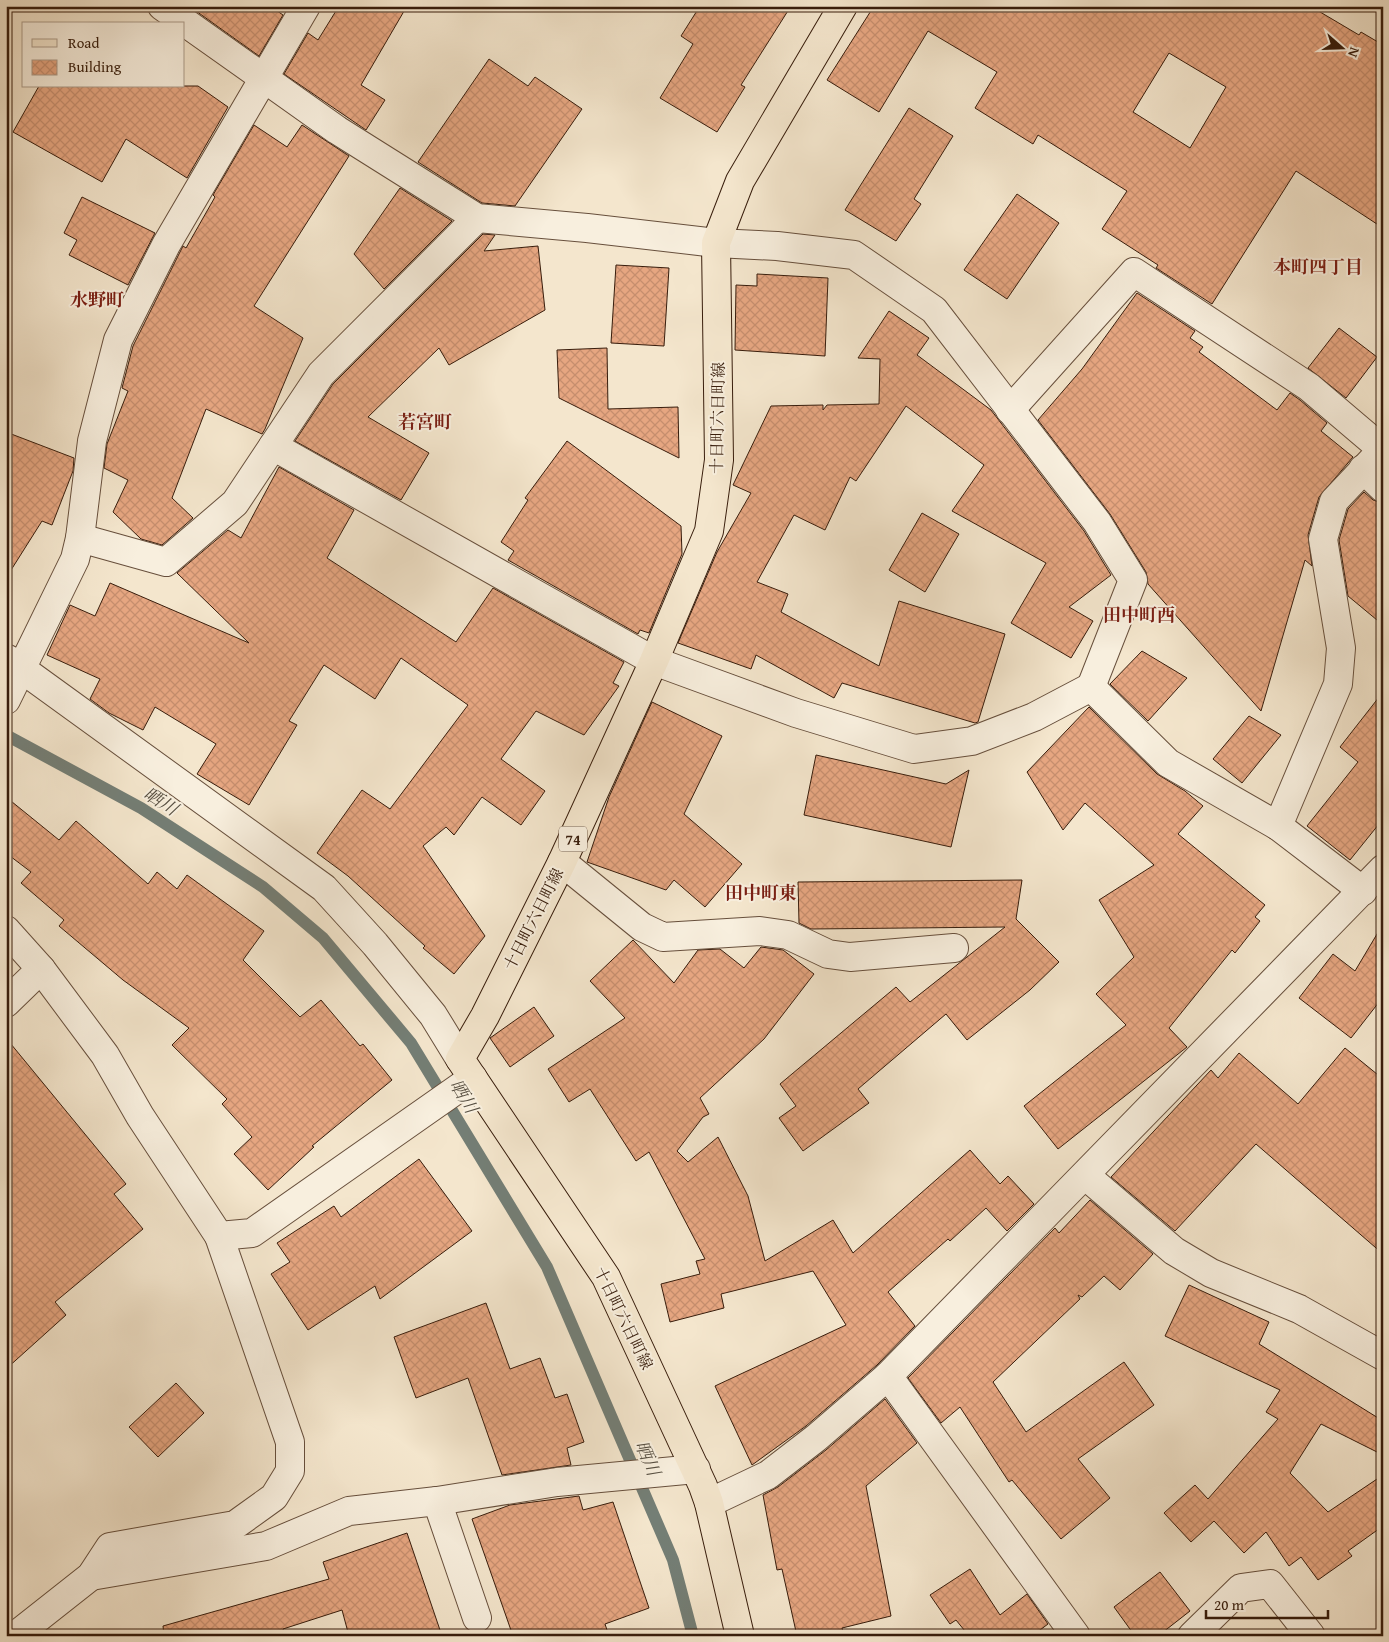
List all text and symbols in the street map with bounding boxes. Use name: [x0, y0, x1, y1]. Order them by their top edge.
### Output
legend: [22, 22, 185, 88]
north arrow: [1316, 22, 1366, 72]
text: Road: [68, 32, 99, 53]
text: N: [1343, 45, 1365, 61]
text: Building: [68, 56, 122, 77]
district label: 本町四丁目: [1273, 253, 1363, 280]
district label: 水野町: [70, 286, 124, 313]
street label: 十日町六日町線: [704, 362, 730, 474]
district label: 若宮町: [398, 408, 452, 435]
district label: 田中町西: [1103, 601, 1175, 628]
water label: 晒川: [139, 780, 185, 823]
road number: 74: [559, 826, 587, 852]
street label: 十日町六日町線: [497, 864, 569, 974]
district label: 田中町東: [725, 879, 797, 906]
water label: 晒川: [443, 1074, 486, 1120]
street label: 十日町六日町線: [589, 1262, 659, 1374]
water label: 晒川: [629, 1436, 668, 1482]
scale bar: [1206, 1587, 1329, 1619]
text: 20 m: [1214, 1594, 1245, 1615]

